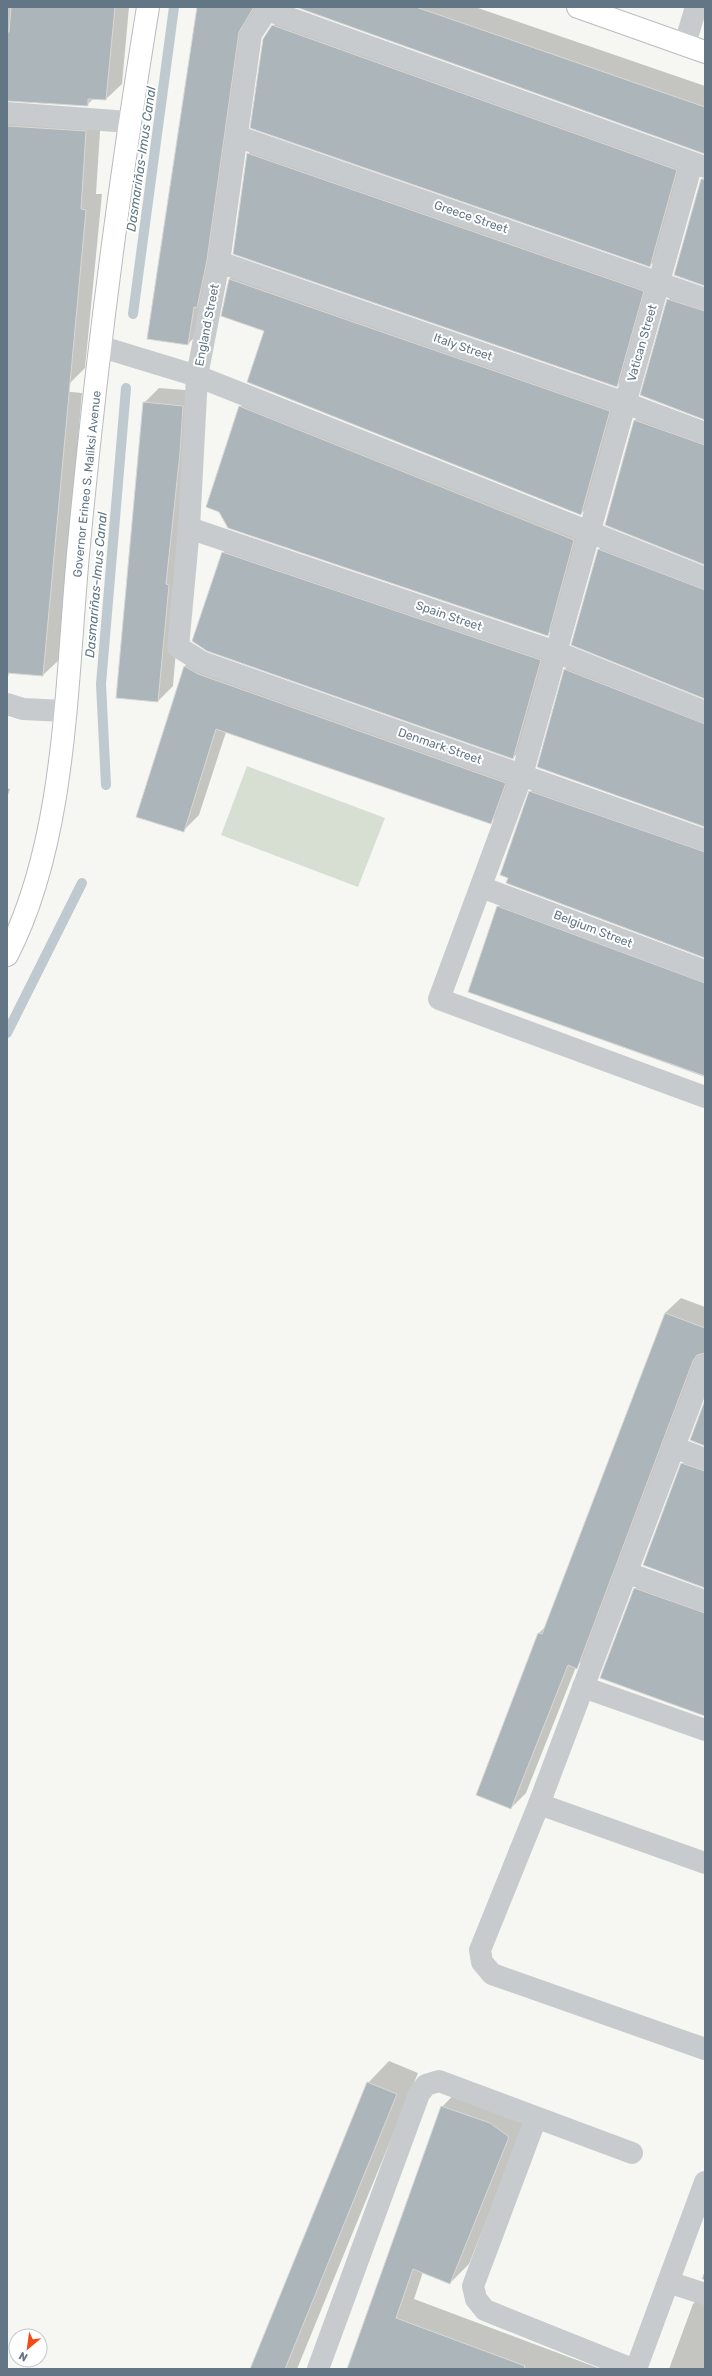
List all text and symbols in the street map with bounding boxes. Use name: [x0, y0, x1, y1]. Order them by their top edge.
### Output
water label: Dasmariñas-Imus Canal: [123, 85, 159, 233]
street label: Greece Street: [432, 198, 510, 236]
street label: England Street: [192, 282, 222, 367]
street label: Vatican Street: [624, 303, 660, 383]
street label: Italy Street: [432, 330, 495, 364]
street label: Governor Erineo S. Maliksi Avenue: [70, 390, 104, 578]
water label: Dasmariñas-Imus Canal: [82, 511, 110, 659]
street label: Spain Street: [414, 598, 484, 634]
street label: Denmark Street: [396, 725, 484, 767]
street label: Belgium Street: [552, 908, 635, 951]
north arrow: [8, 2328, 48, 2368]
text: N: [17, 2349, 30, 2364]

